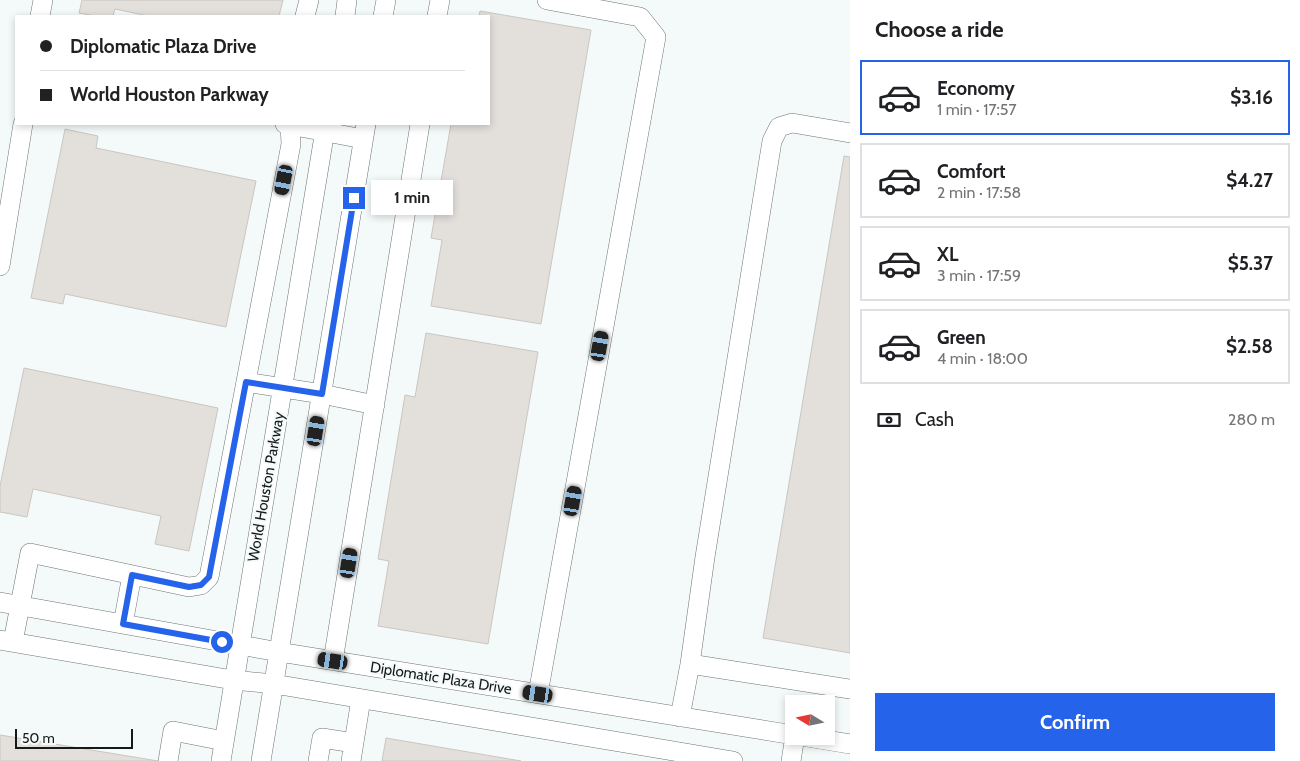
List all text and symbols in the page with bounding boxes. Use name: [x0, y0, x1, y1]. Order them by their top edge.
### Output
text: Choose a ride: [875, 16, 1004, 43]
text: Diplomatic Plaza Drive: [70, 35, 256, 58]
icon: car: [877, 75, 922, 120]
text: Economy: [937, 77, 1015, 100]
text: World Houston Parkway: [70, 83, 269, 106]
text: $3.16: [1230, 86, 1273, 109]
text: 1 min · 17:57: [937, 100, 1017, 119]
icon: car: [877, 158, 922, 203]
text: Comfort: [937, 160, 1006, 183]
car: [273, 164, 294, 196]
text: $4.27: [1226, 169, 1273, 192]
callout: 1 min: [372, 180, 454, 216]
text: 2 min · 17:58: [937, 183, 1021, 202]
route end: [343, 187, 365, 209]
text: 1 min: [394, 188, 430, 207]
icon: car: [877, 241, 922, 286]
text: XL: [937, 243, 958, 266]
text: $5.37: [1228, 252, 1273, 275]
text: 3 min · 17:59: [937, 266, 1021, 285]
icon: car: [877, 324, 922, 369]
text: Green: [937, 326, 986, 349]
car: [590, 330, 609, 362]
text: $2.58: [1226, 335, 1273, 358]
text: 4 min · 18:00: [937, 349, 1028, 368]
icon: cash: [875, 406, 903, 434]
text: Cash: [915, 408, 954, 431]
street label: World Houston Parkway: [244, 410, 288, 563]
text: 280 m: [1228, 410, 1275, 429]
car: [306, 415, 325, 447]
car: [563, 485, 582, 517]
car: [339, 547, 358, 579]
route start: [211, 631, 233, 653]
car: [317, 651, 348, 671]
street label: Diplomatic Plaza Drive: [369, 658, 513, 698]
car: [522, 684, 553, 704]
button: Confirm: [875, 693, 1275, 751]
north arrow: [785, 695, 835, 745]
map controls: [785, 695, 835, 745]
scale bar: [15, 726, 132, 749]
text: 50 m: [22, 729, 55, 747]

